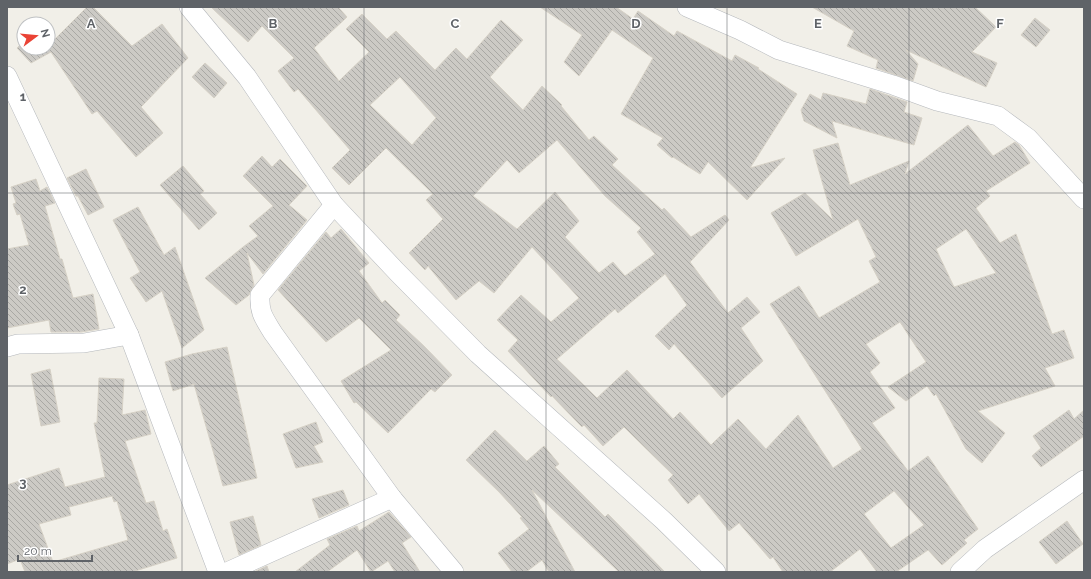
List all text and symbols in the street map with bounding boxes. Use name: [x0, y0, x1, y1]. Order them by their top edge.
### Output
north arrow: [16, 16, 56, 56]
text: A: [87, 16, 96, 31]
text: B: [269, 16, 278, 31]
text: C: [451, 16, 460, 31]
text: D: [631, 16, 641, 31]
text: E: [814, 16, 822, 31]
text: F: [996, 16, 1004, 31]
text: N: [38, 28, 53, 39]
text: 1: [20, 89, 27, 104]
text: 2: [19, 282, 27, 297]
text: 3: [19, 475, 27, 490]
scale bar: [18, 537, 92, 563]
text: 20 m: [24, 544, 52, 558]

